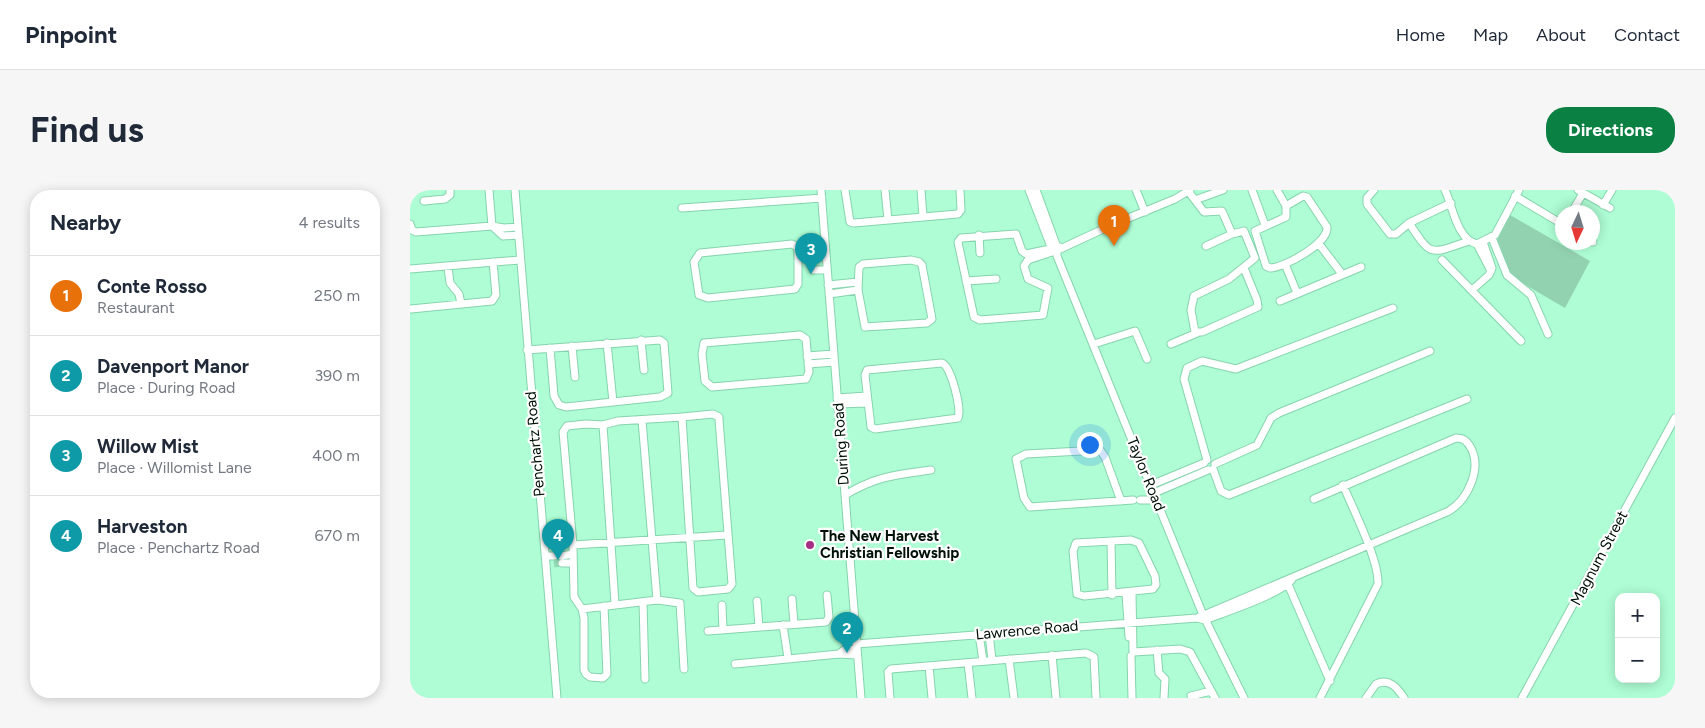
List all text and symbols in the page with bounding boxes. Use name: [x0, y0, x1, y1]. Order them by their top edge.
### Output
text: Pinpoint: [25, 20, 117, 49]
text: Home: [1396, 24, 1445, 46]
text: Map: [1473, 24, 1508, 46]
text: About: [1536, 24, 1586, 46]
text: Contact: [1614, 24, 1680, 46]
button: Directions: [1546, 107, 1675, 153]
text: Find us: [30, 109, 144, 151]
pin: 1: [1098, 205, 1130, 246]
north arrow: [1555, 205, 1600, 250]
text: Nearby: [50, 210, 121, 235]
text: 4 results: [299, 213, 360, 232]
pin: 3: [795, 233, 827, 274]
text: Conte Rosso: [97, 275, 207, 298]
text: 1: [63, 286, 69, 305]
text: 250 m: [314, 286, 360, 305]
text: Restaurant: [97, 298, 175, 317]
text: Davenport Manor: [97, 355, 249, 378]
text: 2: [61, 366, 71, 385]
text: 390 m: [314, 366, 360, 385]
text: Place · During Road: [97, 378, 235, 397]
street label: Penchartz Road: [521, 391, 549, 497]
street label: During Road: [829, 402, 853, 486]
your location: [1077, 432, 1103, 458]
street label: Taylor Road: [1123, 434, 1169, 514]
text: Willow Mist: [97, 435, 199, 458]
text: 3: [62, 446, 70, 465]
text: 400 m: [312, 446, 360, 465]
text: Place · Willomist Lane: [97, 458, 252, 477]
street label: Magnum Street: [1567, 507, 1632, 608]
text: Harveston: [97, 515, 188, 538]
pin: 4: [542, 519, 574, 560]
text: 4: [61, 526, 71, 545]
text: 670 m: [315, 526, 360, 545]
place label: The New Harvest Christian Fellowship: [820, 527, 959, 562]
text: Place · Penchartz Road: [97, 538, 260, 557]
marker: The New Harvest Christian Fellowship: [804, 539, 816, 551]
map controls: [1615, 593, 1660, 683]
button: +: [1615, 593, 1660, 638]
pin: 2: [831, 612, 863, 653]
street label: Lawrence Road: [975, 617, 1079, 643]
button: −: [1615, 638, 1660, 683]

